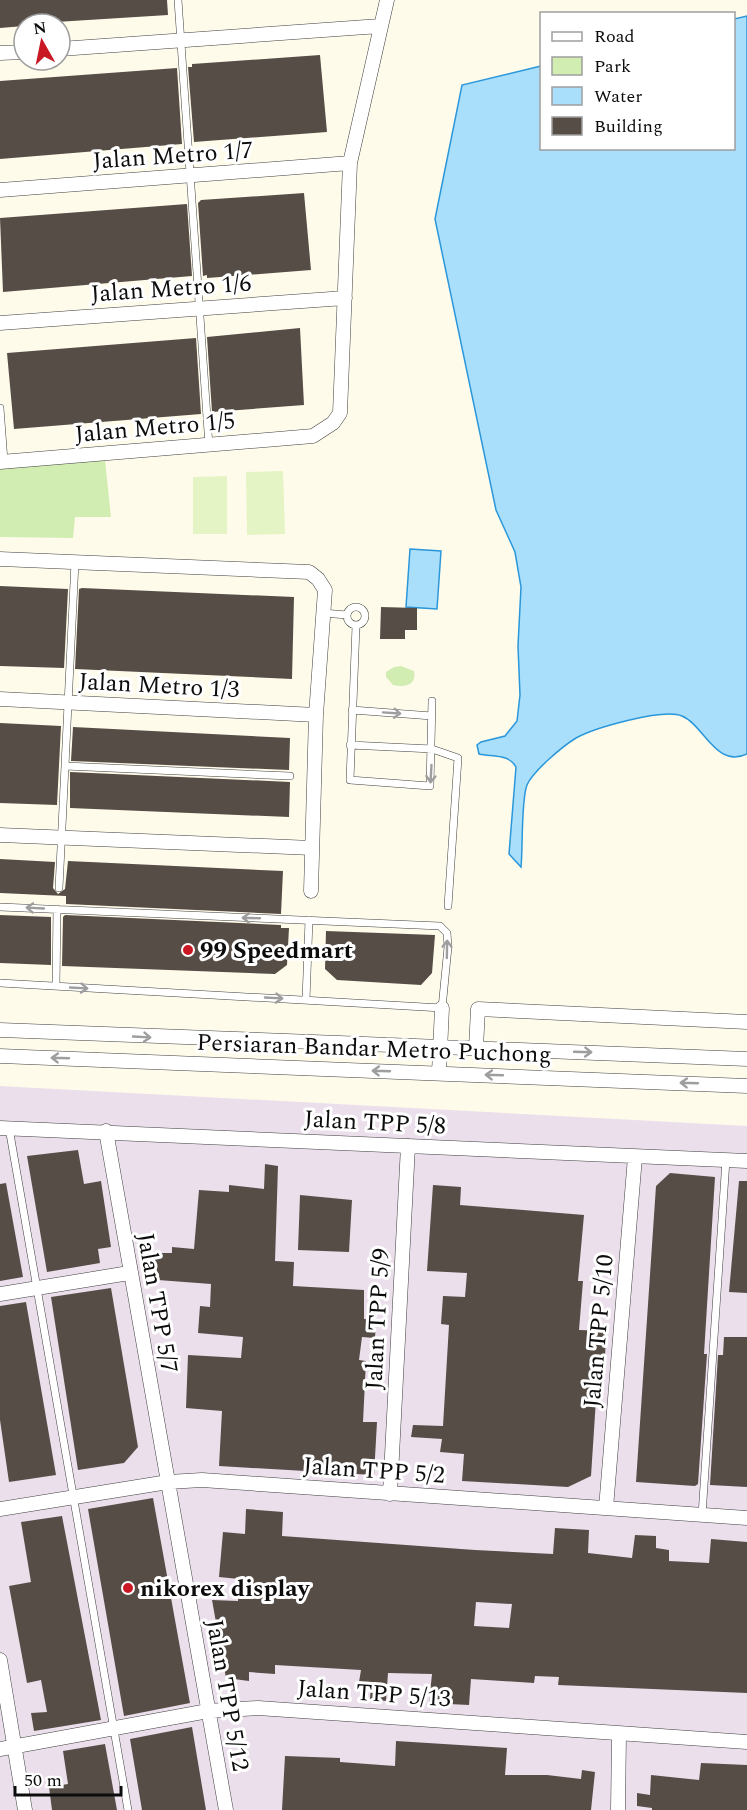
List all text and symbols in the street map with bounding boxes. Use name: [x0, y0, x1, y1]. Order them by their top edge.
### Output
north arrow: [12, 12, 72, 72]
legend: [540, 12, 735, 150]
text: N: [31, 15, 48, 41]
text: Road: [594, 23, 635, 50]
text: Park: [594, 53, 631, 80]
text: Water: [594, 83, 642, 110]
text: Building: [594, 113, 663, 140]
street label: Jalan Metro 1/7: [92, 132, 255, 180]
street label: Jalan Metro 1/6: [90, 265, 253, 313]
street label: Jalan Metro 1/5: [73, 403, 237, 453]
street label: Jalan Metro 1/3: [78, 664, 240, 708]
one-way arrow: [381, 708, 401, 719]
one-way arrow: [426, 764, 437, 783]
one-way arrow: [25, 903, 45, 914]
one-way arrow: [241, 912, 261, 923]
place label: 99 Speedmart: [200, 933, 353, 969]
one-way arrow: [441, 940, 453, 960]
marker: 99 Speedmart: [181, 943, 195, 957]
one-way arrow: [69, 982, 89, 993]
one-way arrow: [264, 993, 284, 1004]
street label: Persiaran Bandar Metro Puchong: [196, 1025, 552, 1073]
one-way arrow: [132, 1031, 152, 1042]
one-way arrow: [572, 1047, 592, 1058]
one-way arrow: [51, 1052, 71, 1064]
one-way arrow: [371, 1066, 391, 1077]
one-way arrow: [484, 1070, 504, 1081]
one-way arrow: [679, 1078, 699, 1089]
street label: Jalan TPP 5/8: [303, 1101, 447, 1145]
street label: Jalan TPP 5/7: [127, 1230, 187, 1376]
street label: Jalan TPP 5/9: [356, 1247, 400, 1391]
street label: Jalan TPP 5/10: [574, 1253, 624, 1409]
street label: Jalan TPP 5/2: [302, 1448, 446, 1494]
place label: nikorex display: [140, 1571, 311, 1607]
marker: nikorex display: [121, 1581, 135, 1595]
street label: Jalan TPP 5/12: [196, 1616, 258, 1774]
street label: Jalan TPP 5/13: [296, 1671, 452, 1717]
scale bar: [15, 1759, 122, 1797]
text: 50 m: [24, 1767, 62, 1794]

